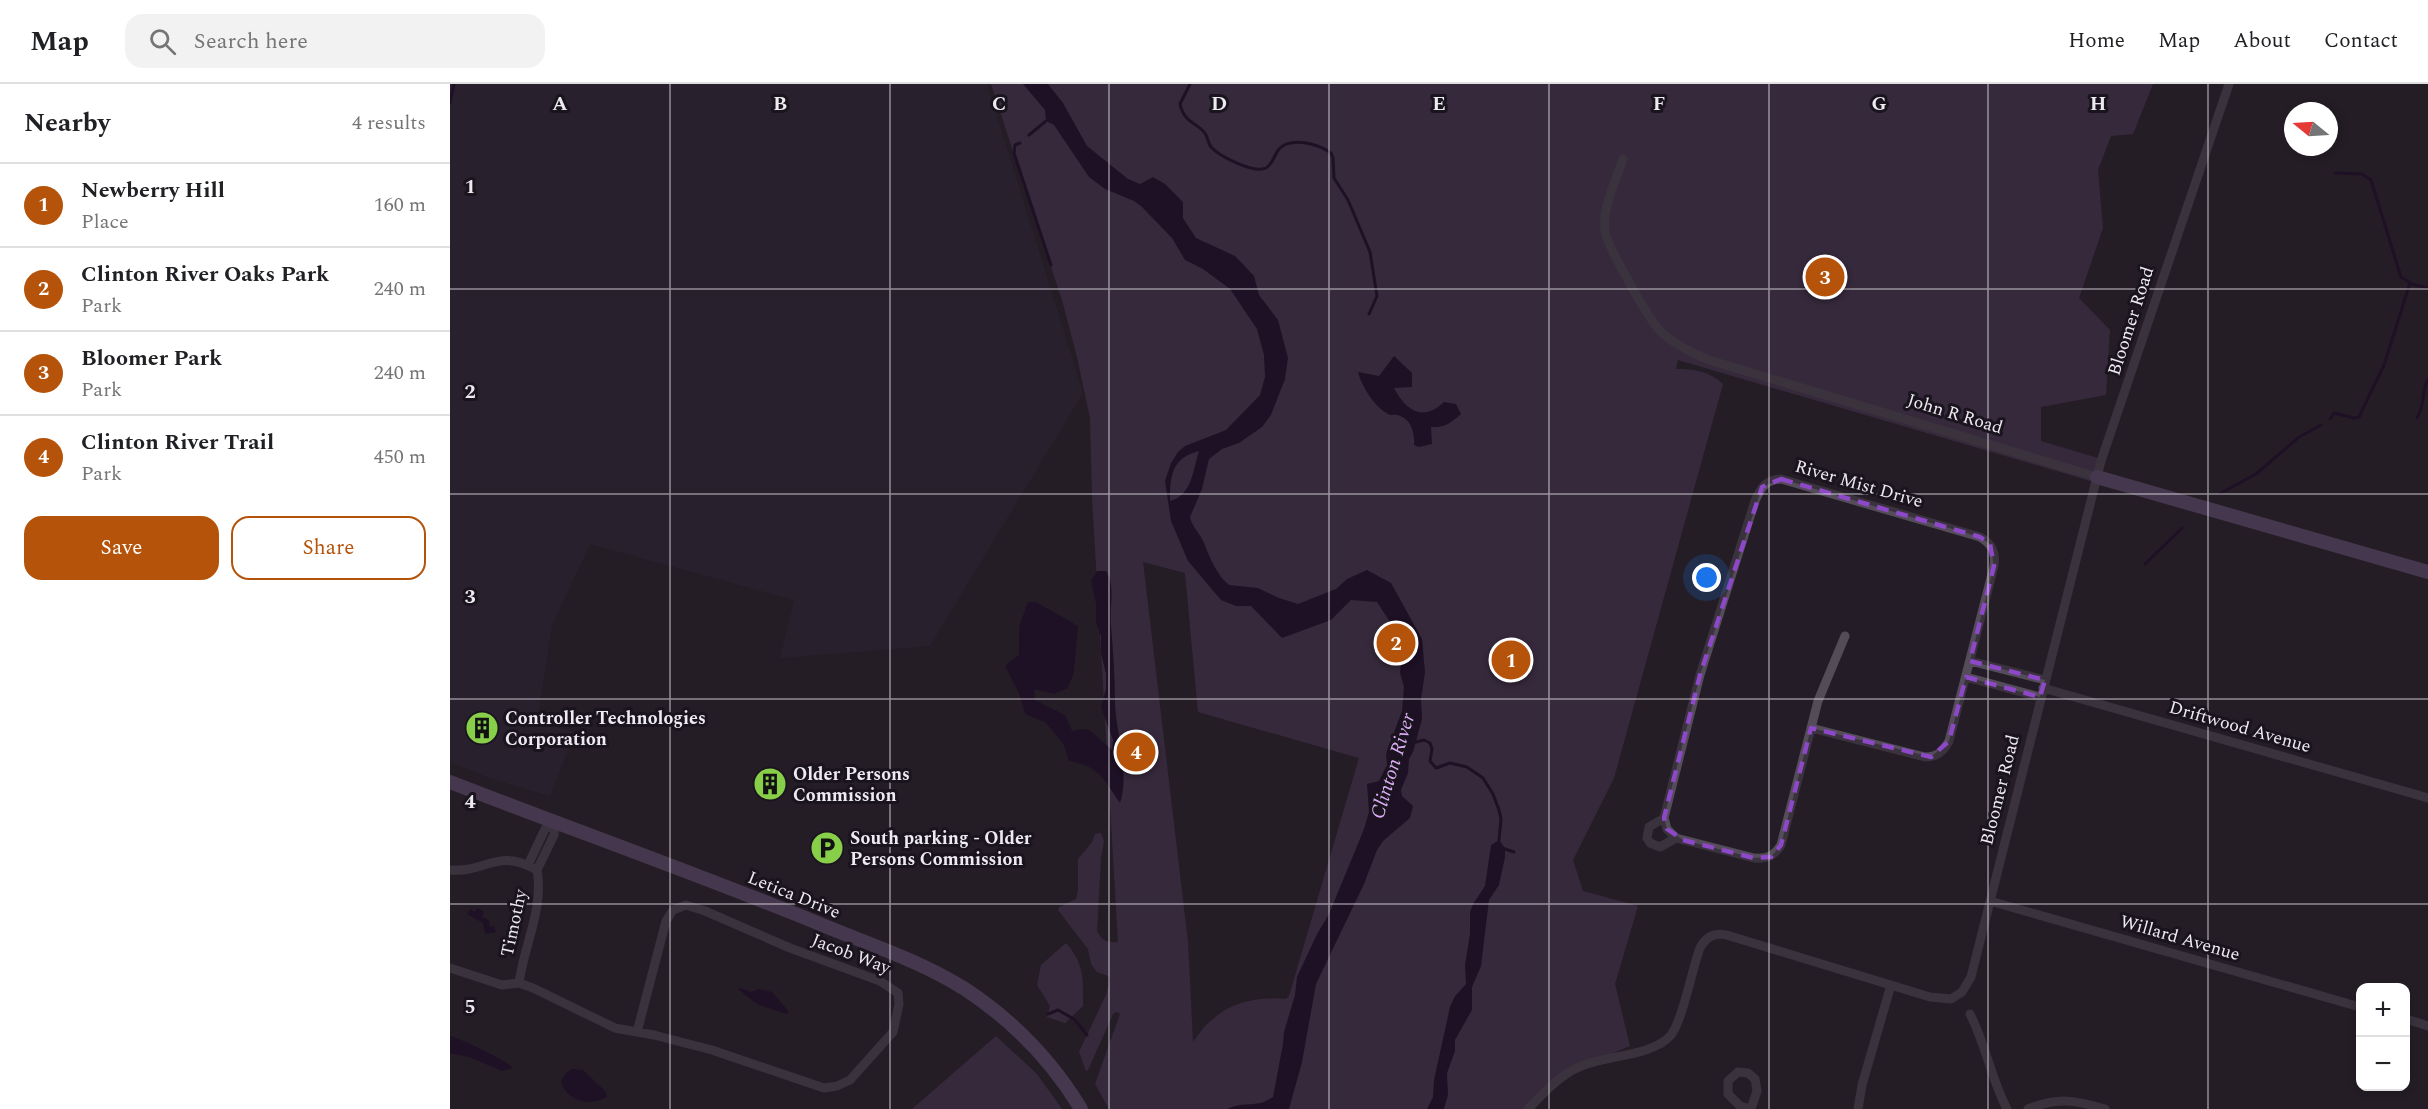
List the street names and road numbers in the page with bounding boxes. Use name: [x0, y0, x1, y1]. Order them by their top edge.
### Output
street label: Bloomer Road: [2101, 263, 2161, 379]
street label: John R Road: [1904, 387, 2006, 441]
street label: River Mist Drive: [1792, 453, 1926, 515]
street label: Driftwood Avenue: [2166, 694, 2314, 760]
street label: Bloomer Road: [1973, 732, 2027, 848]
street label: Letica Drive: [743, 864, 845, 926]
street label: Timothy: [494, 885, 535, 959]
street label: Willard Avenue: [2117, 908, 2243, 968]
street label: Jacob Way: [808, 927, 896, 982]

